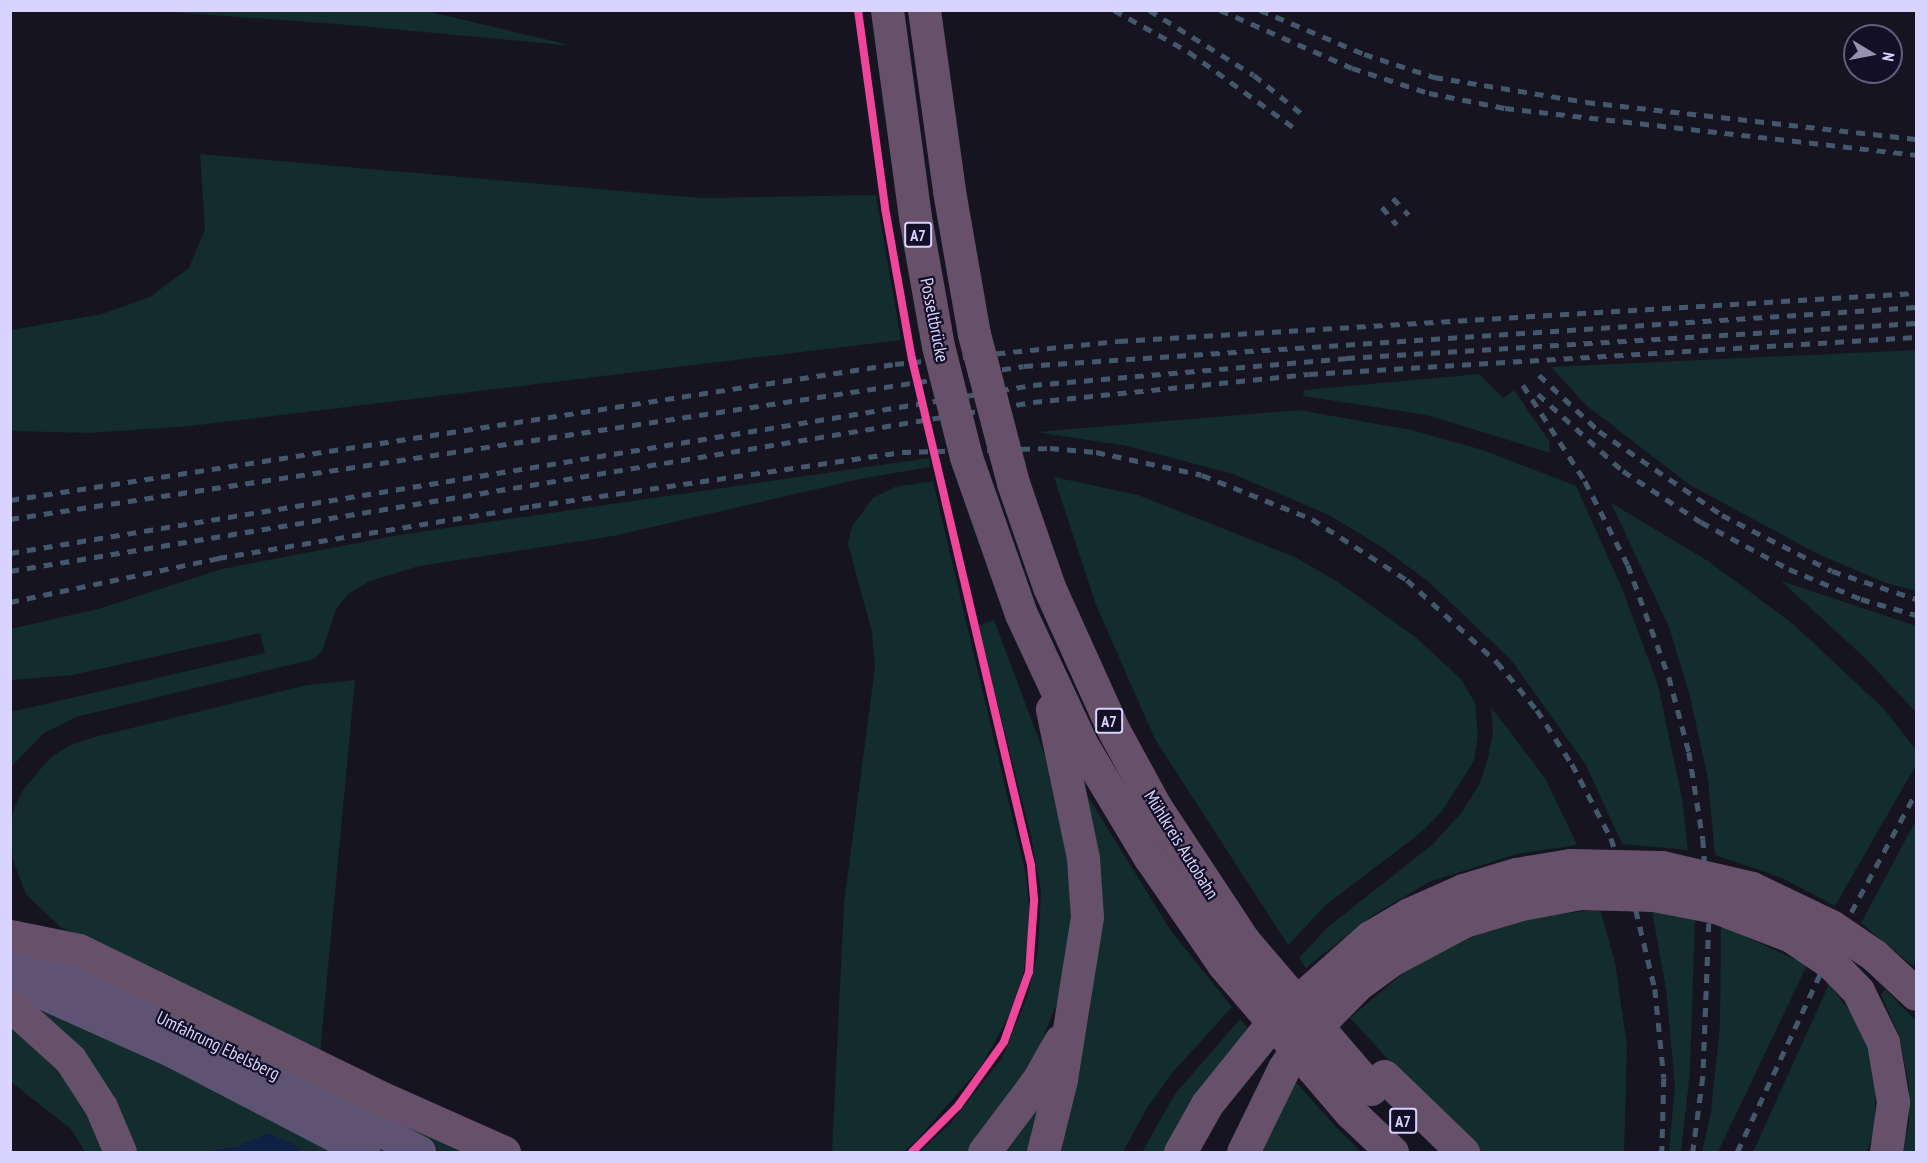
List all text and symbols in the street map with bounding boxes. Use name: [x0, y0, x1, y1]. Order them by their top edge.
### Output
north arrow: [1843, 24, 1903, 84]
text: N: [1878, 51, 1899, 63]
road number: A7: [903, 222, 933, 248]
street label: Posseltbrücke: [915, 276, 953, 364]
road number: A7: [1094, 708, 1124, 734]
street label: Mühlkreis Autobahn: [1139, 787, 1223, 903]
street label: Umfahrung Ebelsberg: [153, 1007, 283, 1085]
road number: A7: [1388, 1108, 1418, 1134]

